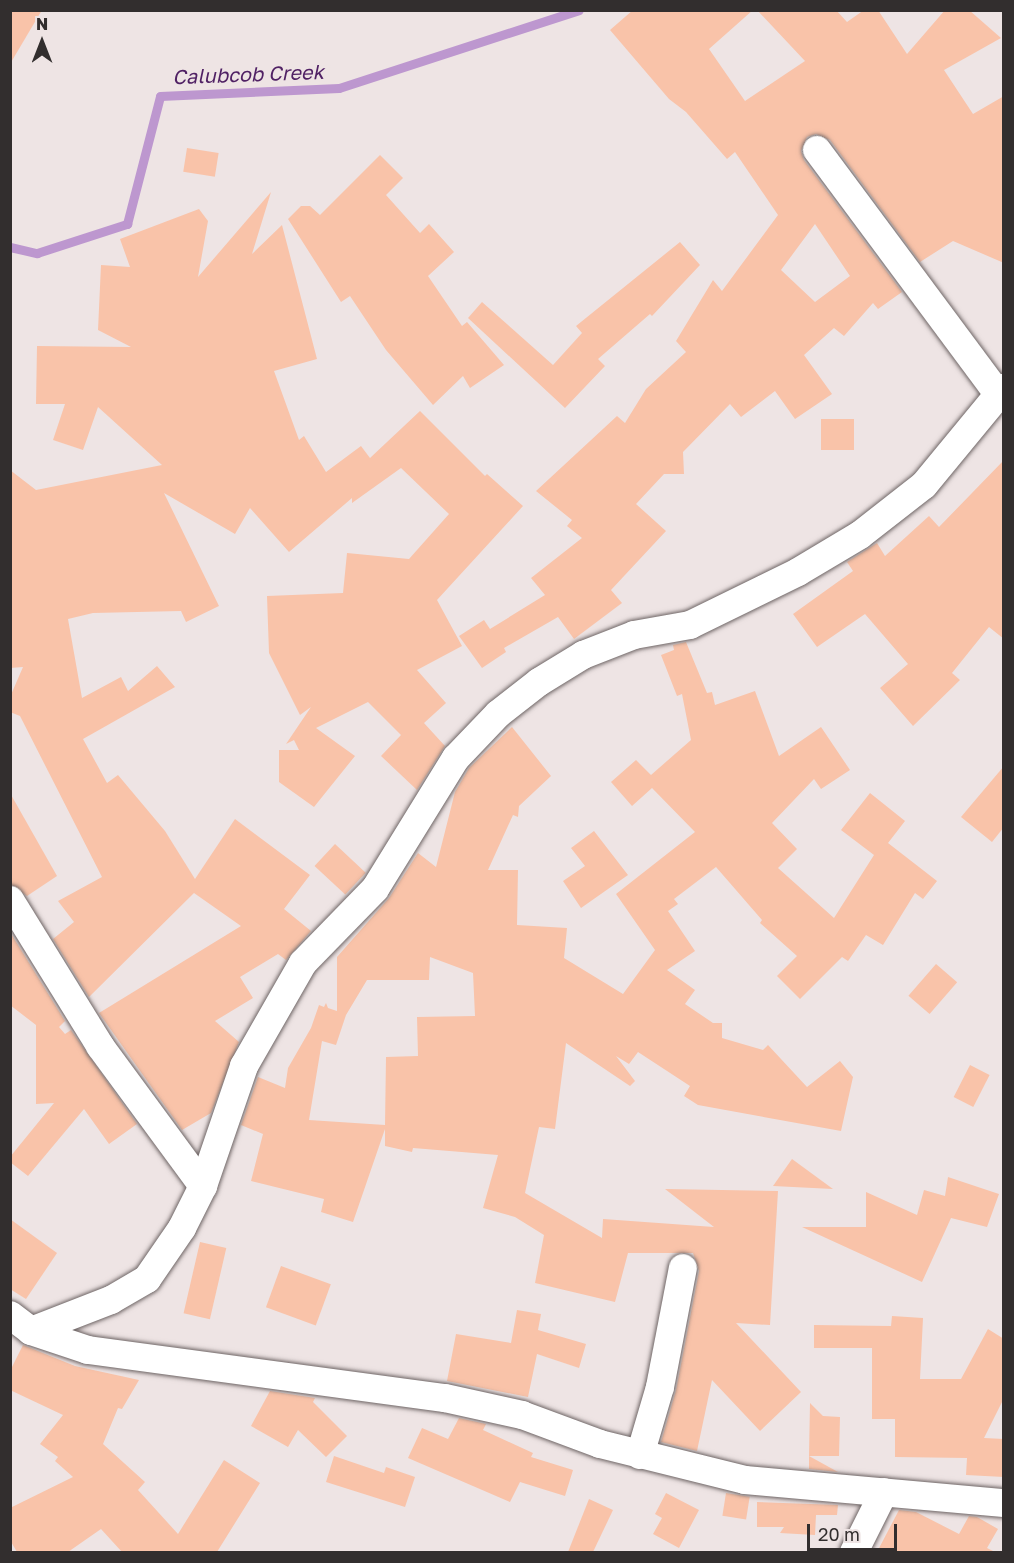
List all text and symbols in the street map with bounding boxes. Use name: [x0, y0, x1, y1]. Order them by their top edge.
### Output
north arrow: [12, 12, 72, 72]
text: N: [36, 14, 48, 34]
water label: Calubcob Creek: [172, 59, 324, 89]
scale bar: [810, 1512, 900, 1550]
text: 20 m: [818, 1523, 860, 1545]

